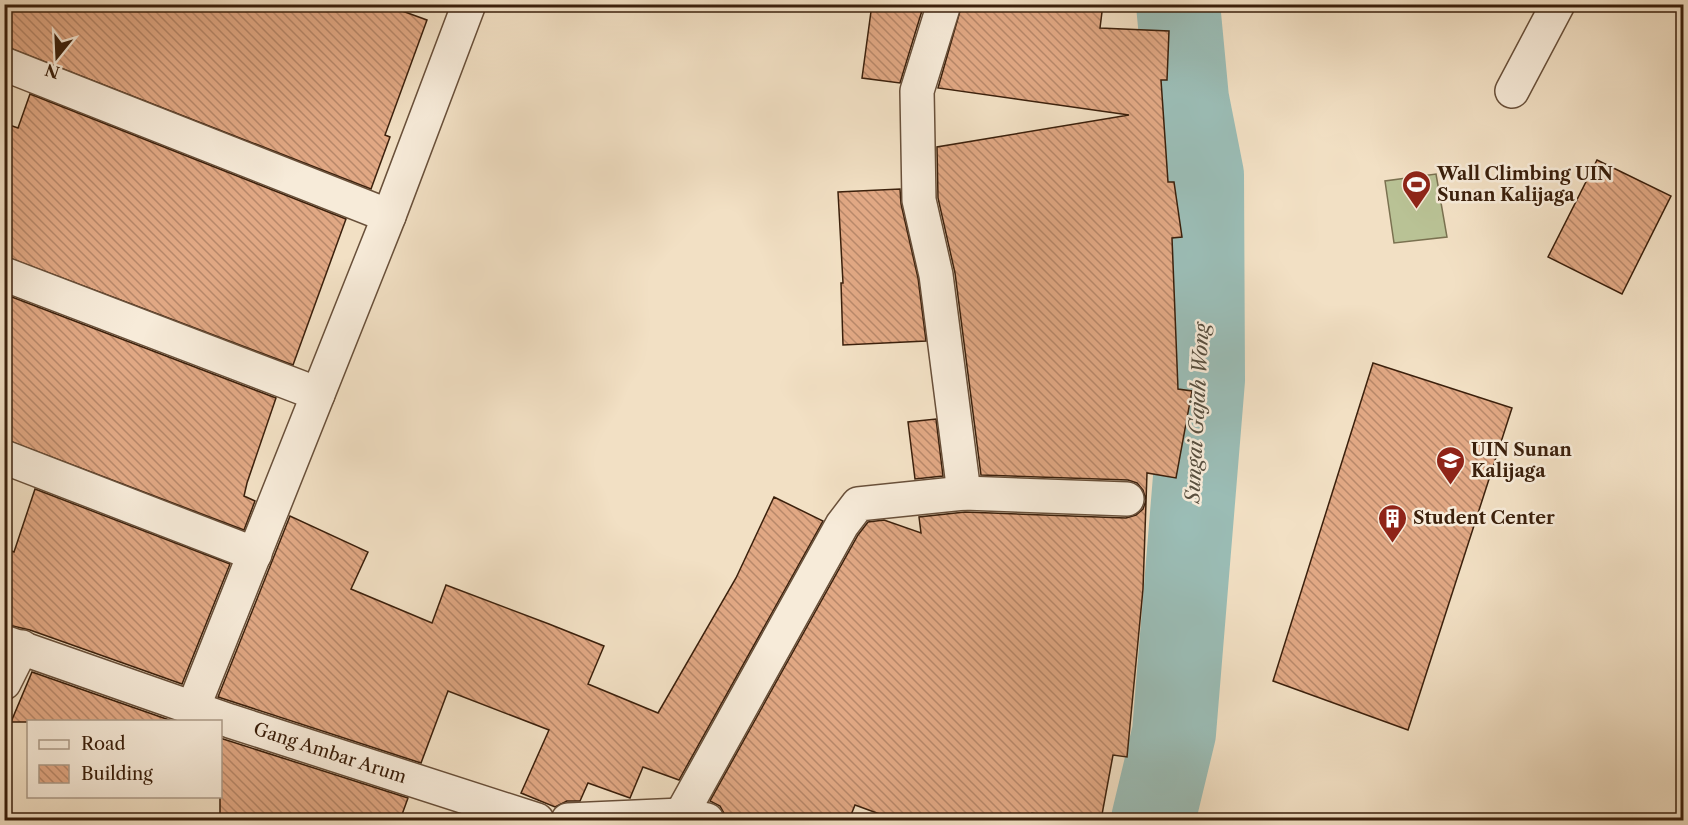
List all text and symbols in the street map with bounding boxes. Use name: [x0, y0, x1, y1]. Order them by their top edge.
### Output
north arrow: [27, 27, 87, 87]
text: N: [43, 60, 62, 83]
place label: Wall Climbing UIN Sunan Kalijaga: [1436, 163, 1613, 206]
sports icon: Wall Climbing UIN Sunan Kalijaga: [1400, 168, 1432, 210]
water label: Sungai Gajah Wong: [1180, 321, 1214, 504]
place label: UIN Sunan Kalijaga: [1471, 439, 1573, 482]
school or university icon: UIN Sunan Kalijaga: [1434, 444, 1466, 486]
building icon: Student Center: [1376, 502, 1408, 544]
place label: Student Center: [1413, 507, 1555, 529]
street label: Gang Ambar Arum: [251, 718, 409, 788]
legend: [27, 720, 222, 798]
text: Road: [81, 733, 126, 755]
text: Building: [81, 763, 153, 785]

